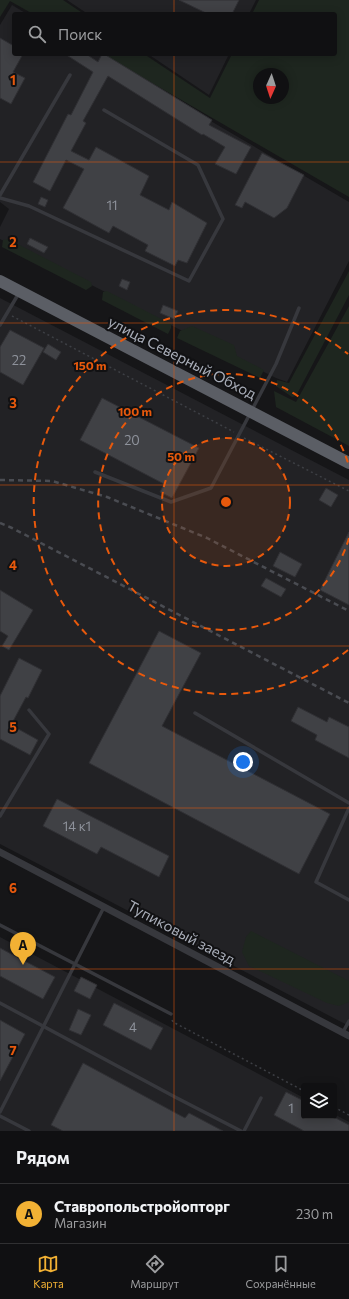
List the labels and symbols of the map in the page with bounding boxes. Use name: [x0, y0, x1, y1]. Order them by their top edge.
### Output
north arrow: [253, 68, 289, 104]
text: 1: [10, 72, 16, 88]
house number: 11: [106, 197, 118, 213]
text: 2: [9, 234, 17, 250]
street label: улица Северный Обход: [105, 312, 260, 402]
house number: 22: [12, 352, 26, 368]
text: 150 m: [73, 358, 107, 372]
text: 3: [9, 395, 17, 411]
text: 100 m: [118, 404, 152, 418]
house number: 20: [124, 432, 140, 448]
text: 50 m: [167, 449, 195, 463]
centre of rings: [219, 495, 233, 509]
text: 4: [9, 557, 17, 573]
text: 5: [9, 719, 17, 735]
your location: [233, 752, 253, 772]
house number: 14 к1: [63, 818, 91, 834]
text: 6: [9, 880, 17, 896]
street label: Тупиковый заезд: [124, 896, 239, 968]
pin: A: [10, 932, 36, 965]
house number: 4: [129, 1019, 137, 1035]
text: 7: [9, 1042, 17, 1058]
house number: 1: [288, 1100, 294, 1116]

